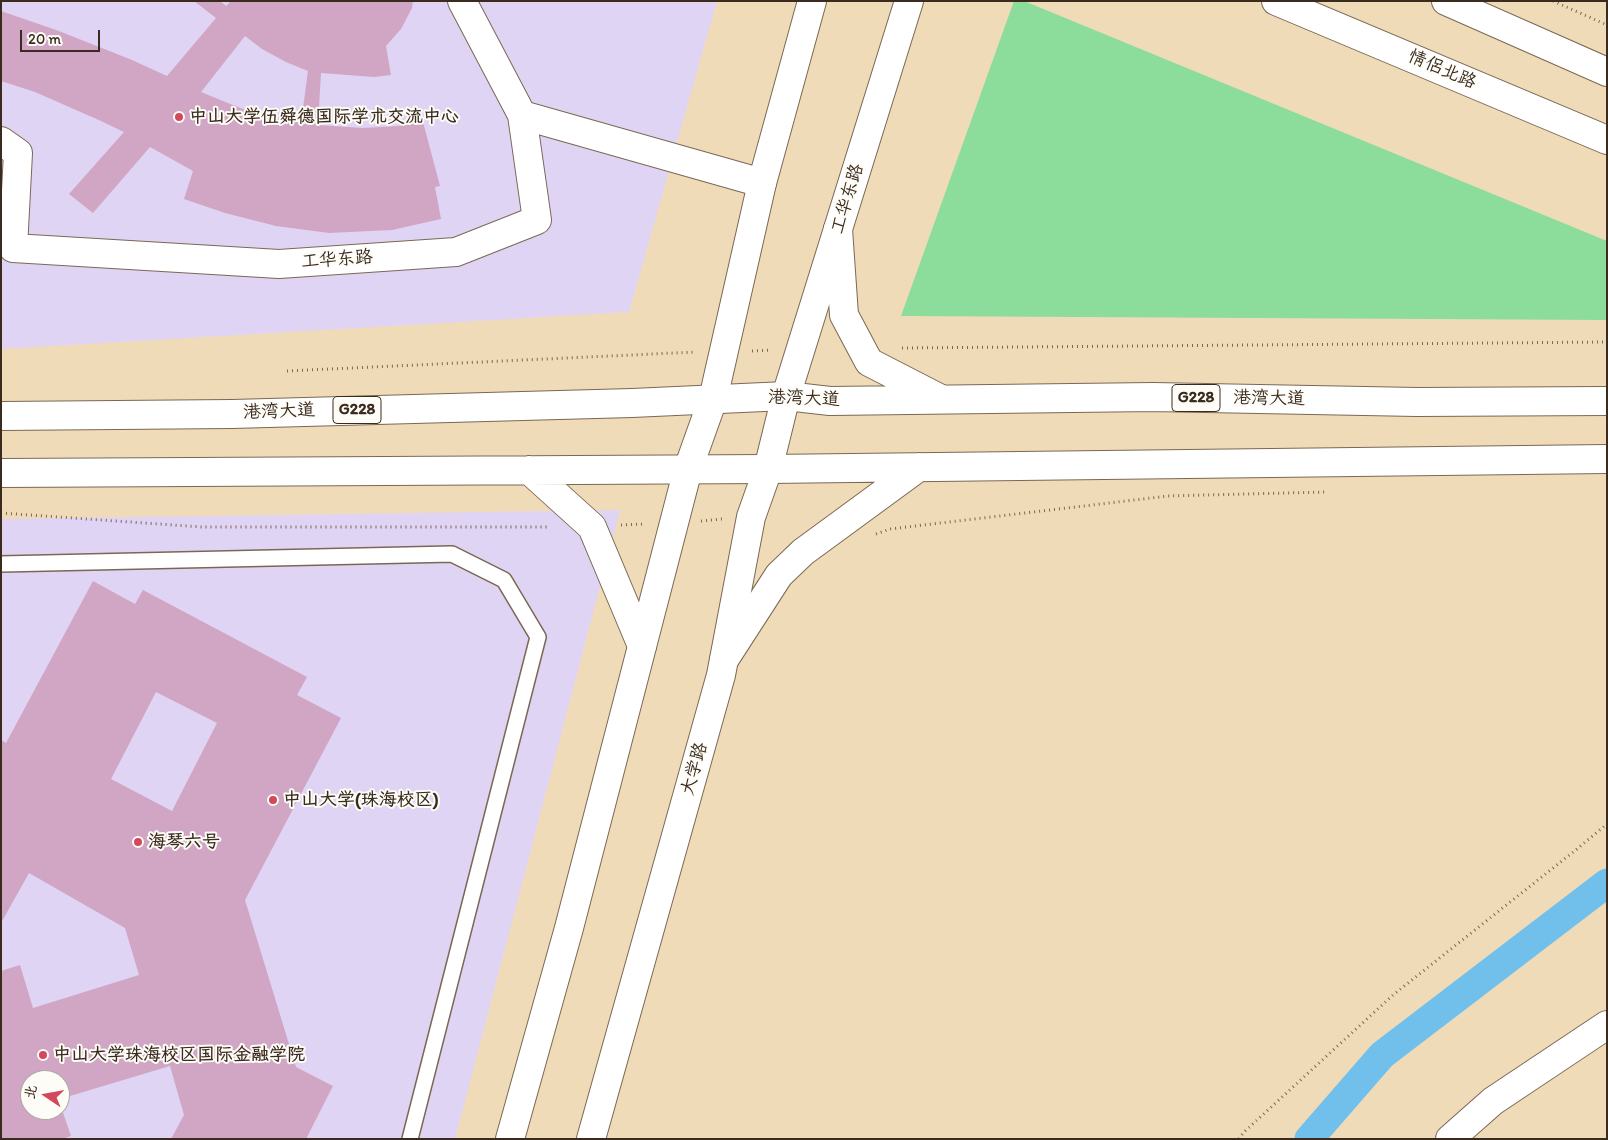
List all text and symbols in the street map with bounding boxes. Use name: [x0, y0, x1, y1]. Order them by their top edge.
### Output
scale bar: [22, 20, 102, 52]
text: 20 m: [28, 30, 61, 48]
street label: 情侶北路: [1405, 46, 1479, 94]
place label: 中山大学伍舜德国际学术交流中心: [189, 106, 459, 128]
marker: 中山大学伍舜德国际学术交流中心: [173, 111, 185, 123]
street label: 工华东路: [827, 161, 869, 237]
street label: 工华东路: [300, 247, 374, 273]
road number: G228: [1172, 384, 1220, 412]
street label: 港湾大道: [768, 387, 840, 411]
street label: 港湾大道: [1233, 388, 1305, 410]
road number: G228: [333, 396, 381, 424]
street label: 港湾大道: [243, 400, 315, 424]
street label: 大学路: [677, 740, 713, 798]
place label: 中山大学(珠海校区): [283, 789, 439, 811]
marker: 中山大学(珠海校区): [267, 794, 279, 806]
place label: 海琴六号: [148, 831, 220, 853]
marker: 海琴六号: [132, 836, 144, 848]
place label: 中山大学珠海校区国际金融学院: [53, 1044, 305, 1066]
marker: 中山大学珠海校区国际金融学院: [37, 1049, 49, 1061]
north arrow: [20, 1070, 70, 1120]
text: 北: [21, 1083, 41, 1101]

